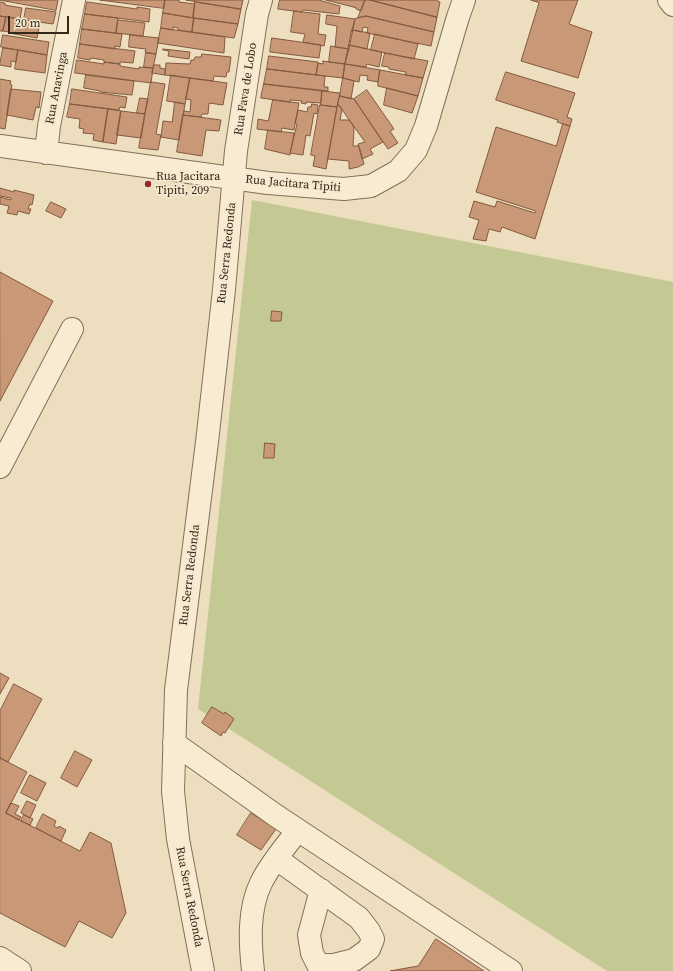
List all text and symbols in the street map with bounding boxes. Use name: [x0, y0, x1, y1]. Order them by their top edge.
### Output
scale bar: [10, 8, 71, 34]
text: 20 m: [15, 15, 41, 31]
street label: Rua Fava de Lobo: [232, 42, 260, 136]
street label: Rua Anavinga: [43, 50, 71, 126]
place label: Rua Jacitara Tipiti, 209: [156, 170, 220, 198]
street label: Rua Jacitara Tipiti: [245, 173, 341, 195]
marker: Rua Jacitara Tipiti, 209: [143, 179, 153, 189]
street label: Rua Serra Redonda: [215, 202, 239, 304]
street label: Rua Serra Redonda: [177, 523, 203, 627]
street label: Rua Serra Redonda: [172, 846, 206, 948]

